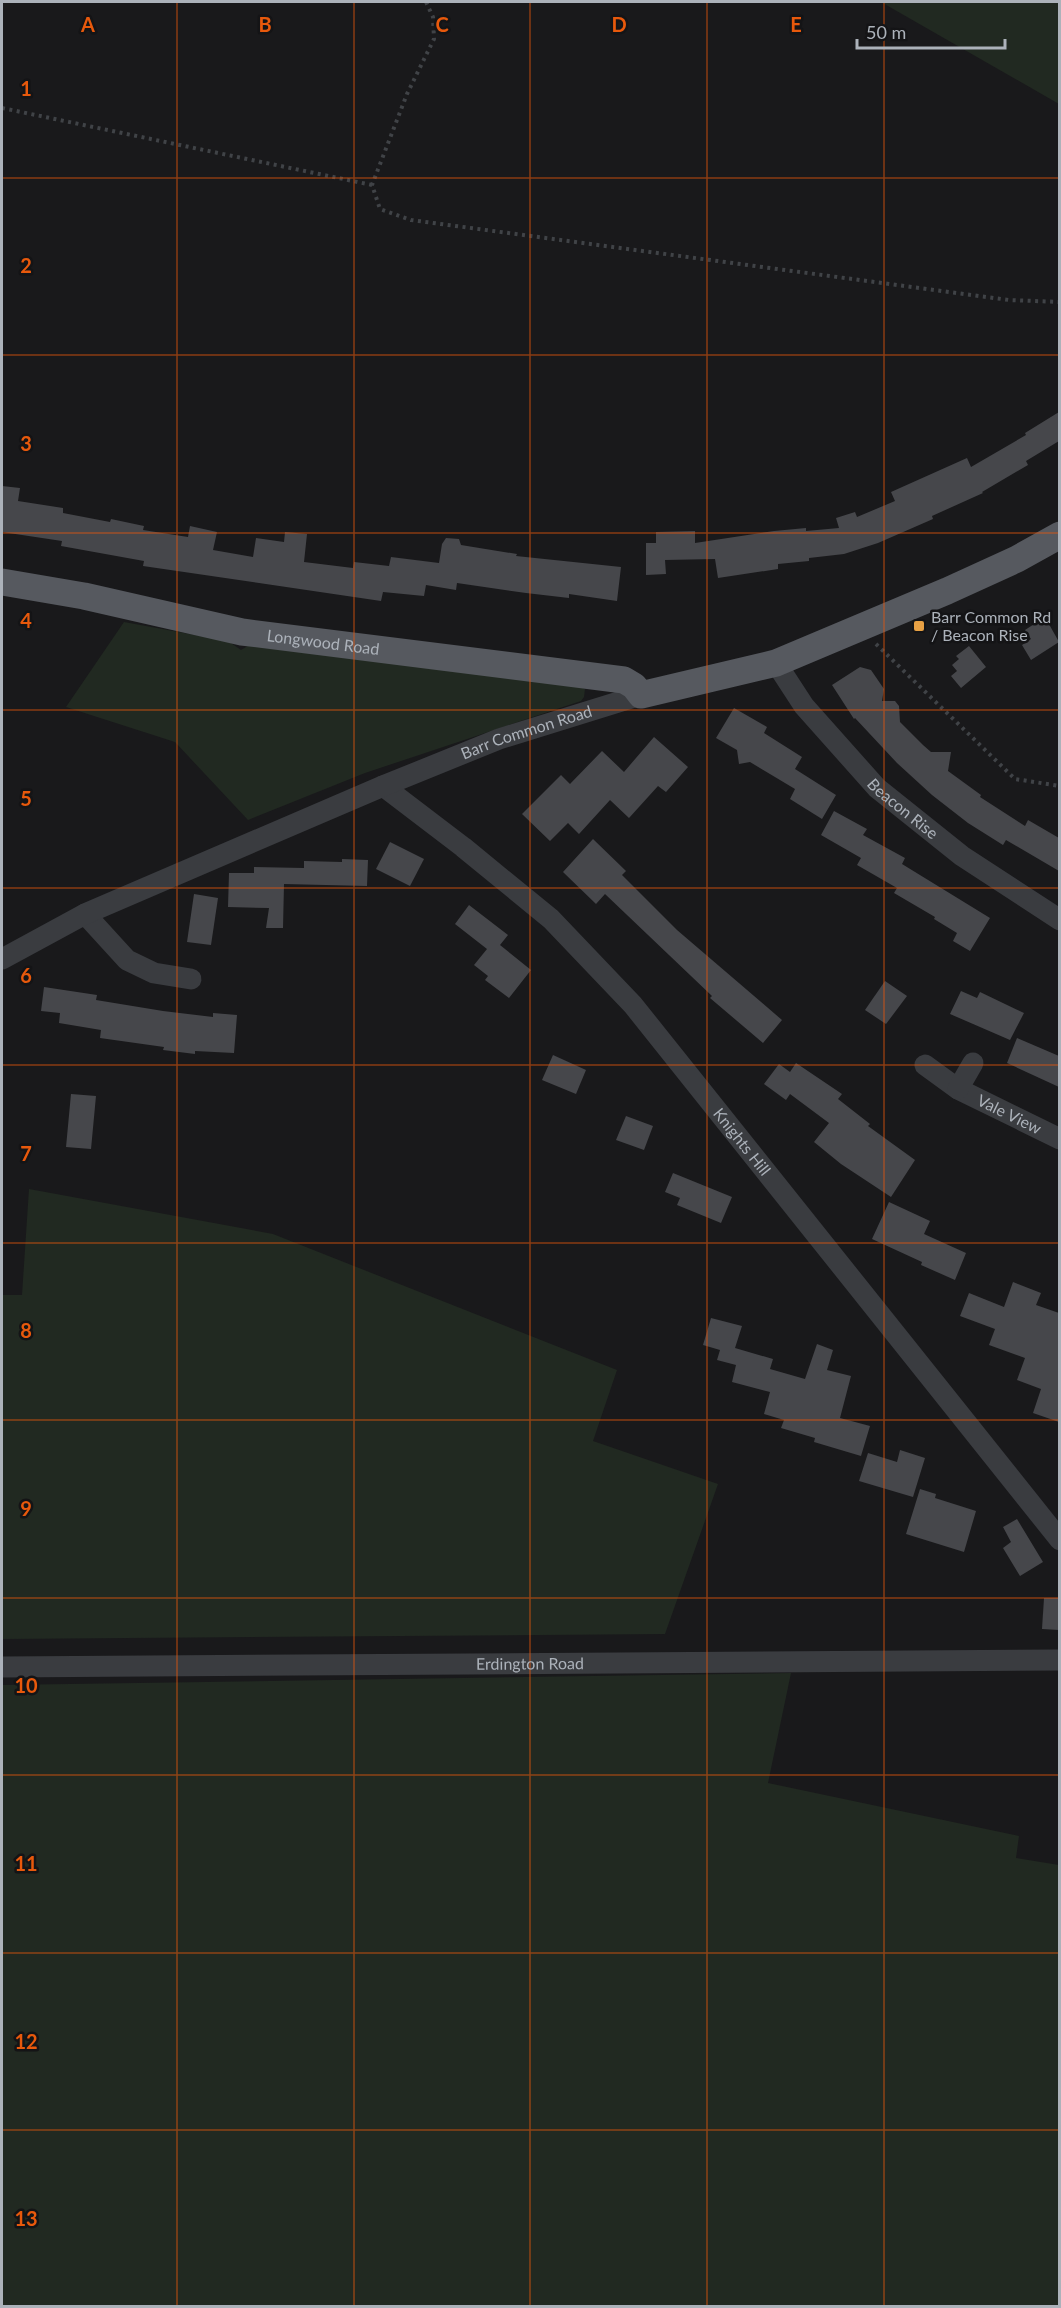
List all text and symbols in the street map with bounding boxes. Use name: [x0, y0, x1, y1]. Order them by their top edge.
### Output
text: A: [80, 12, 95, 36]
text: B: [258, 12, 272, 36]
text: C: [435, 12, 449, 36]
text: D: [611, 12, 627, 36]
text: E: [790, 12, 802, 36]
scale bar: [857, 12, 1006, 50]
text: 50 m: [866, 21, 906, 43]
text: 1: [20, 76, 32, 100]
text: 2: [20, 253, 32, 277]
text: 3: [20, 431, 32, 455]
place label: Barr Common Rd / Beacon Rise: [931, 607, 1051, 644]
text: 4: [20, 608, 32, 632]
marker: Barr Common Rd / Beacon Rise: [912, 619, 926, 633]
street label: Longwood Road: [266, 625, 381, 658]
street label: Barr Common Road: [458, 701, 594, 763]
street label: Beacon Rise: [864, 774, 942, 842]
text: 5: [20, 786, 32, 810]
text: 6: [20, 963, 32, 987]
street label: Vale View: [974, 1090, 1045, 1138]
street label: Knights Hill: [710, 1104, 775, 1179]
text: 7: [20, 1141, 32, 1165]
text: 8: [20, 1318, 32, 1342]
text: 9: [20, 1496, 32, 1520]
street label: Erdington Road: [476, 1653, 584, 1673]
text: 10: [14, 1673, 38, 1697]
text: 11: [14, 1851, 38, 1875]
text: 12: [14, 2029, 38, 2053]
text: 13: [14, 2206, 38, 2230]

